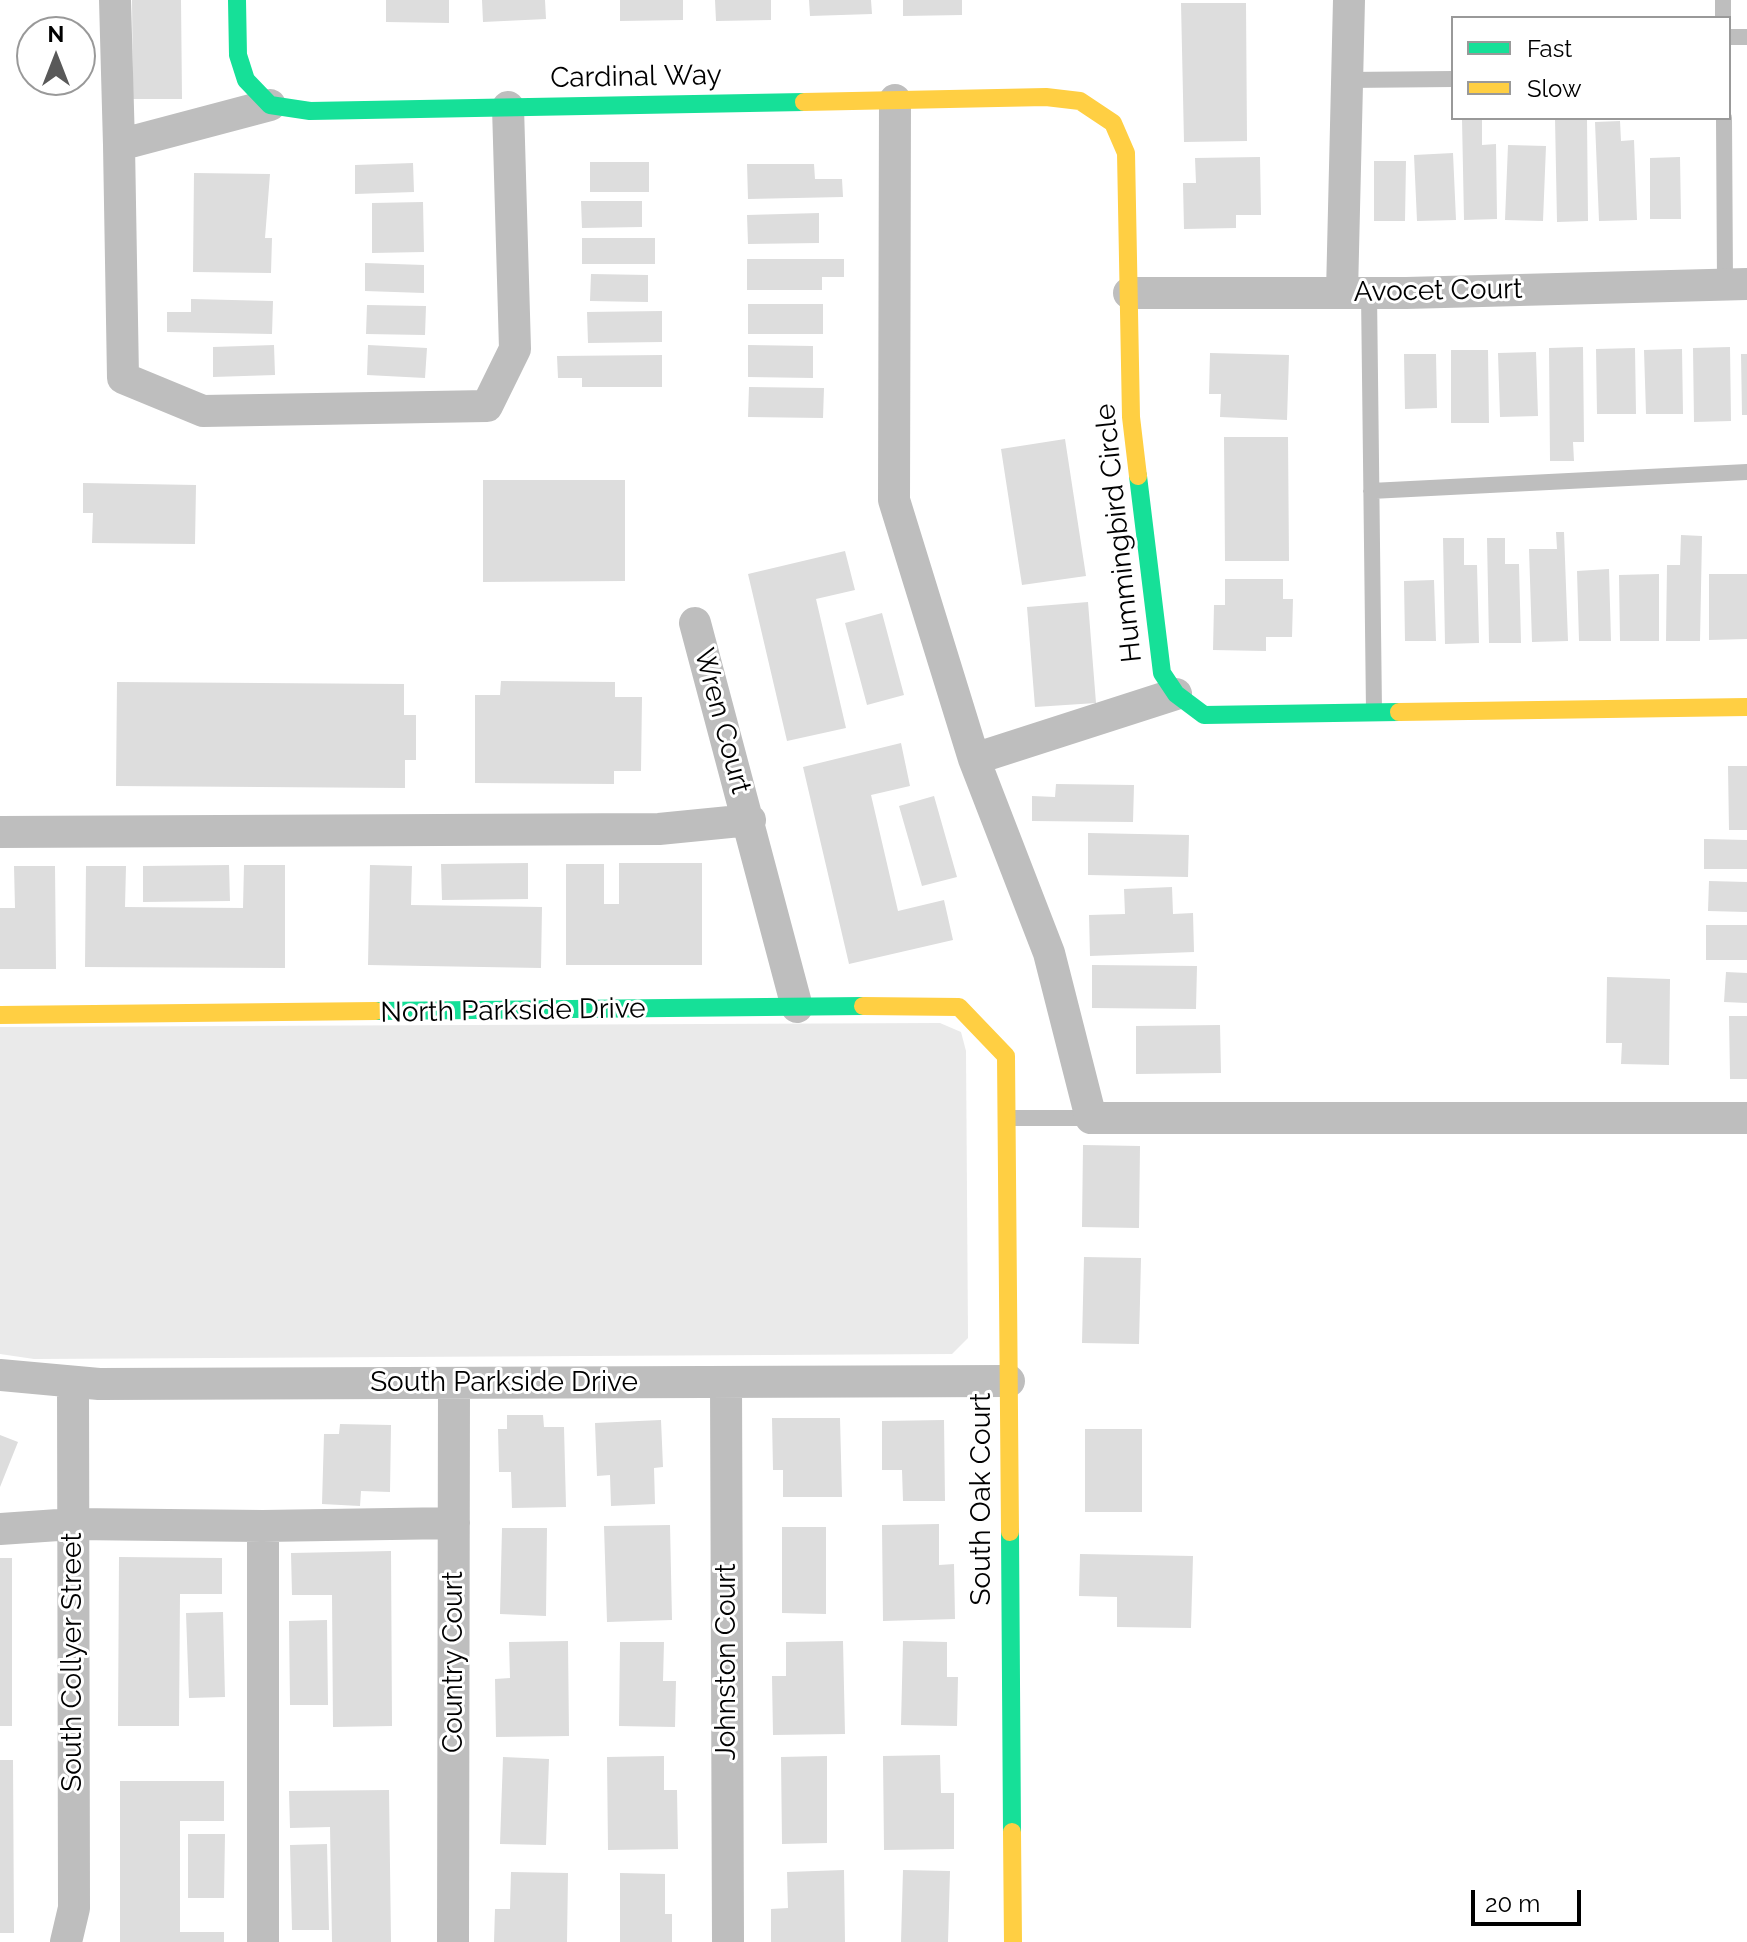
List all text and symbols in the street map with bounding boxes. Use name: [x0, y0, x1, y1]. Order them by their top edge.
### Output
north arrow: [16, 16, 96, 96]
legend: [1451, 16, 1731, 120]
text: N: [48, 21, 64, 47]
text: Fast: [1527, 34, 1572, 63]
street label: Cardinal Way: [550, 59, 722, 95]
text: Slow: [1527, 74, 1581, 103]
street label: Avocet Court: [1353, 273, 1523, 309]
street label: Hummingbird Circle: [1089, 402, 1149, 664]
street label: Wren Court: [686, 645, 758, 797]
street label: North Parkside Drive: [380, 992, 646, 1030]
street label: South Parkside Drive: [370, 1366, 638, 1400]
street label: South Oak Court: [965, 1392, 999, 1606]
street label: South Collyer Street: [56, 1532, 90, 1792]
street label: Johnston Court: [710, 1563, 744, 1761]
street label: Country Court: [437, 1571, 471, 1753]
scale bar: [1475, 1874, 1585, 1924]
text: 20 m: [1485, 1889, 1540, 1918]

